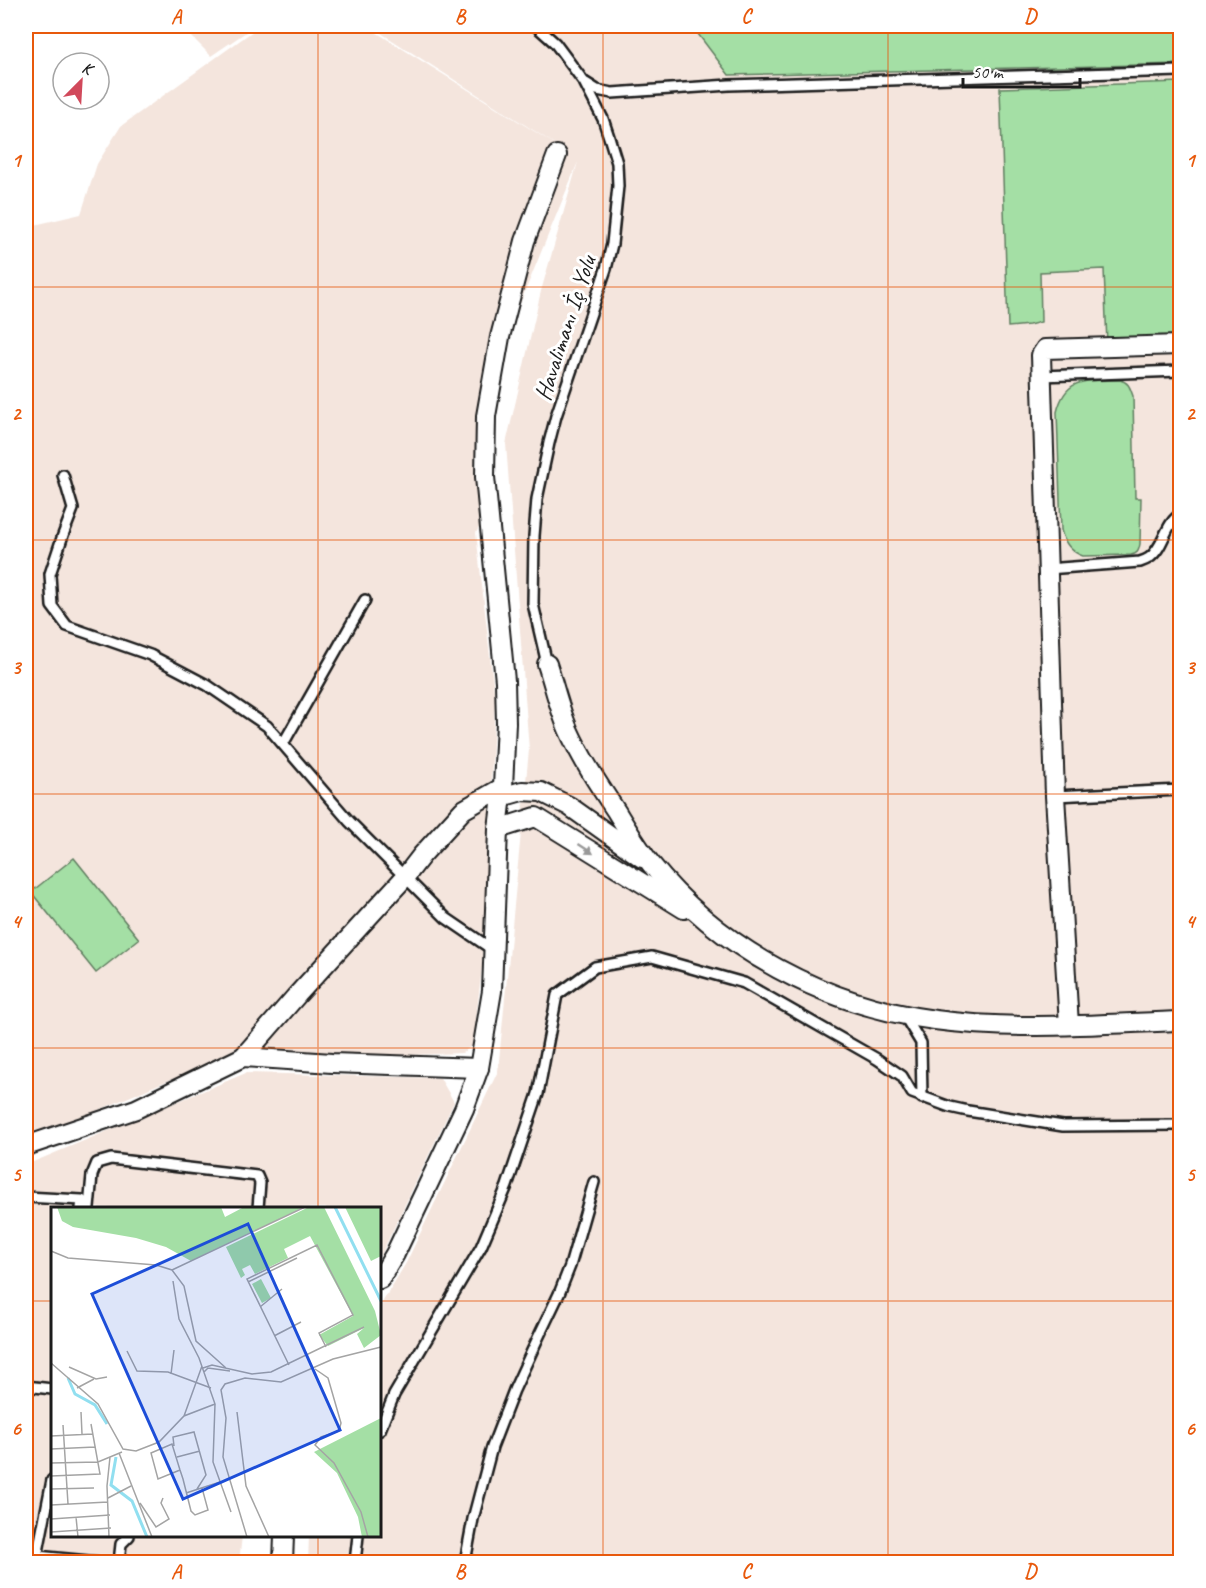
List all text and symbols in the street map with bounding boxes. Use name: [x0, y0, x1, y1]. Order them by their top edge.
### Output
text: A: [171, 4, 183, 29]
text: B: [455, 4, 467, 29]
text: C: [741, 4, 753, 29]
text: D: [1024, 4, 1038, 29]
north arrow: [51, 51, 111, 111]
scale bar: [963, 51, 1080, 89]
text: K: [79, 57, 98, 81]
text: 50 m: [972, 61, 1005, 83]
text: 1: [12, 148, 23, 173]
text: 1: [1186, 148, 1197, 173]
street label: Havalimanı İç Yolu: [527, 250, 603, 404]
text: 2: [12, 401, 23, 426]
text: 2: [1186, 401, 1197, 426]
text: 3: [12, 655, 23, 680]
text: 3: [1186, 655, 1197, 680]
one-way arrow: [578, 843, 594, 854]
text: 4: [12, 909, 24, 934]
text: 4: [1186, 909, 1198, 934]
text: 5: [12, 1162, 23, 1187]
text: 5: [1186, 1162, 1197, 1187]
inset map: [51, 1207, 381, 1537]
text: 6: [11, 1416, 22, 1441]
text: 6: [1185, 1416, 1196, 1441]
text: A: [171, 1559, 183, 1584]
text: B: [455, 1559, 467, 1584]
text: C: [741, 1559, 753, 1584]
text: D: [1024, 1559, 1038, 1584]

